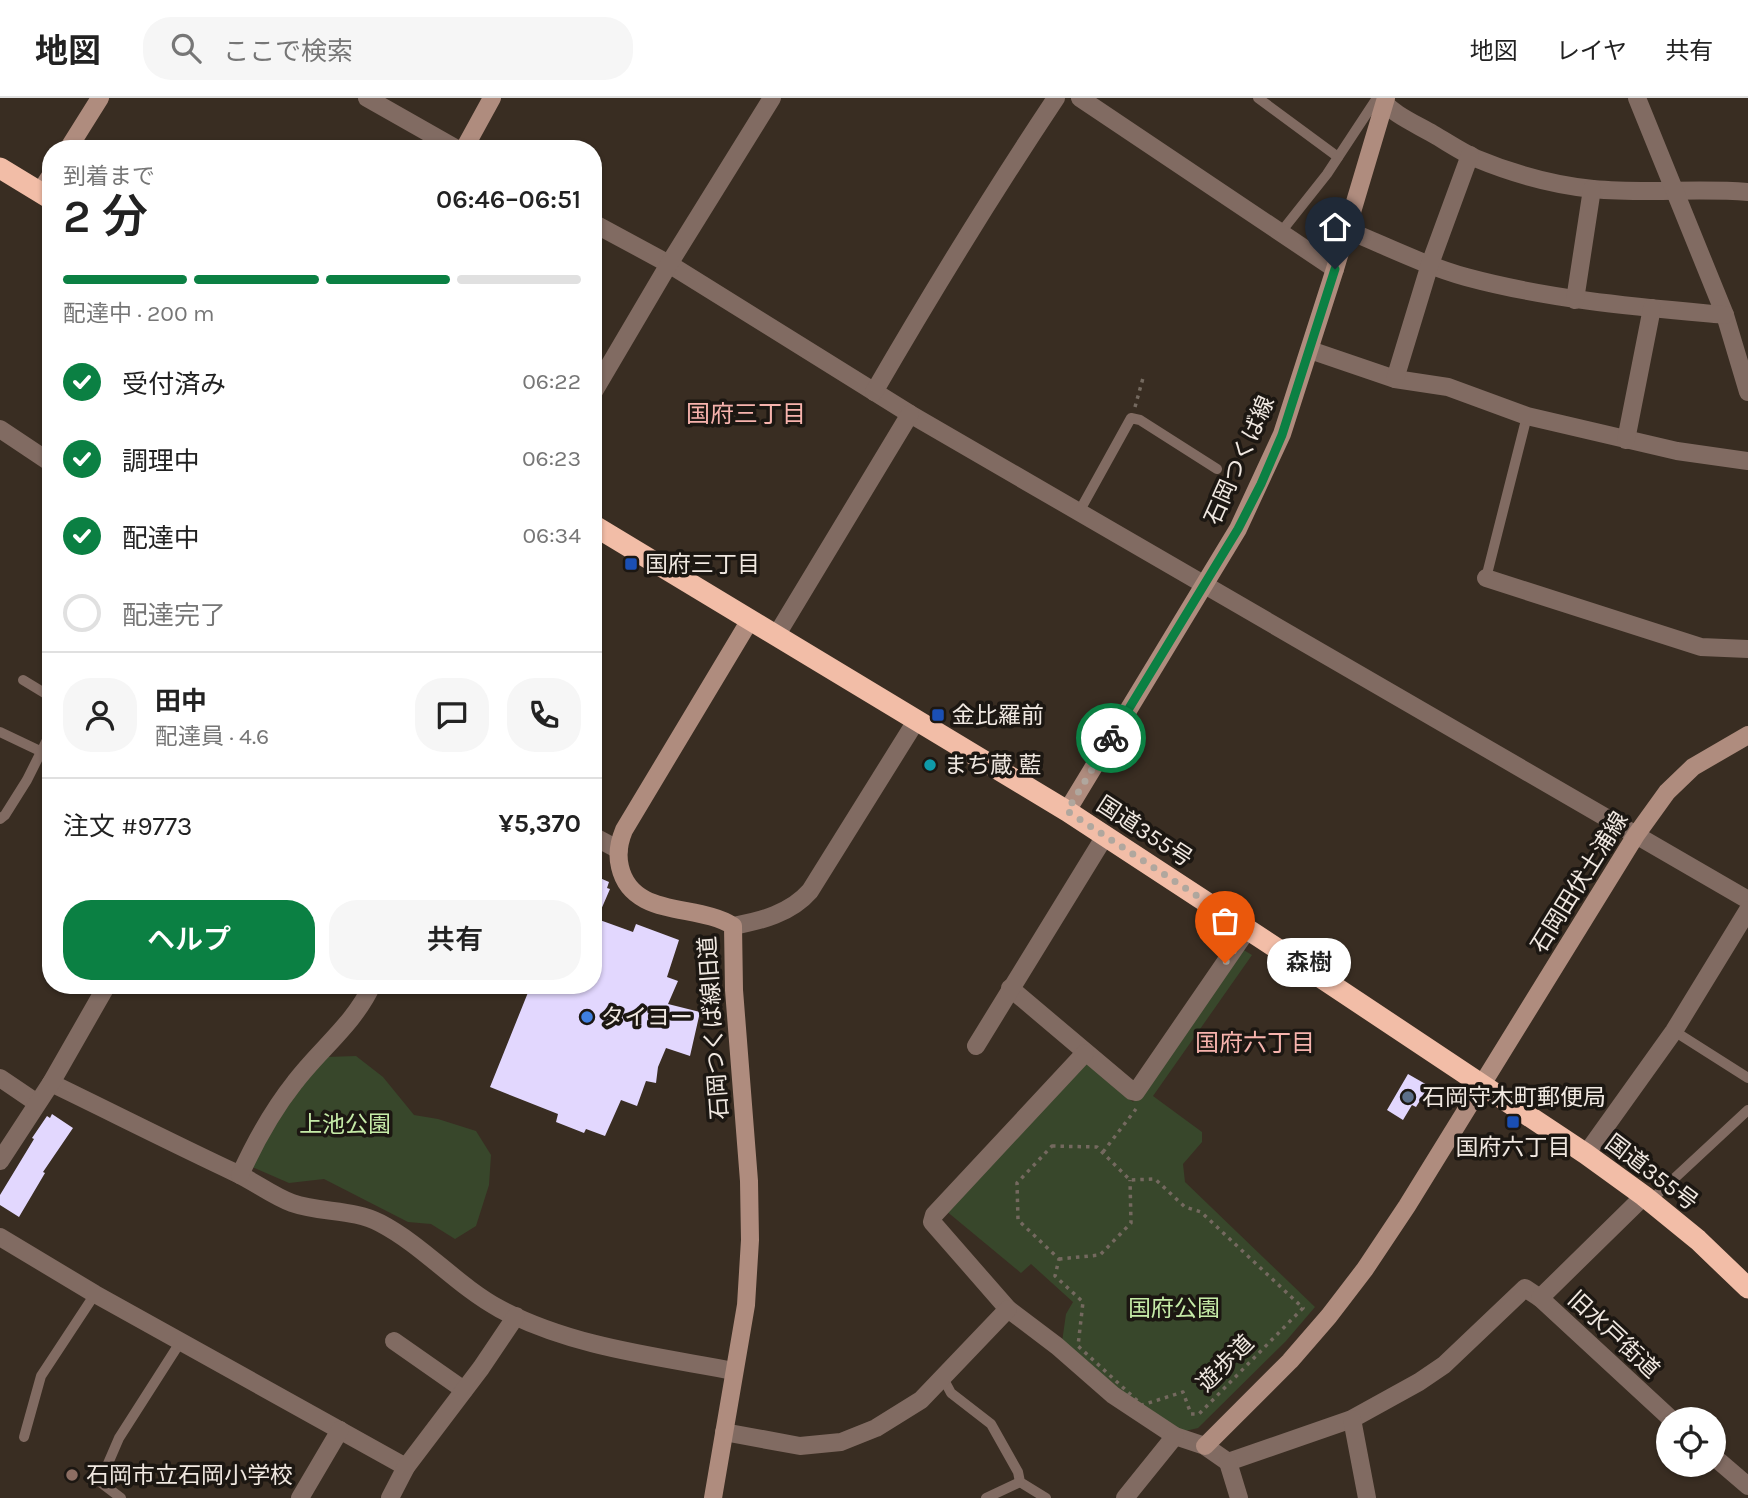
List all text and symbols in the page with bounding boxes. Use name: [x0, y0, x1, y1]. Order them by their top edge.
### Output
search box: [143, 17, 633, 80]
icon: search: [167, 29, 205, 67]
text: 地図: [35, 32, 101, 70]
text: ここで検索: [223, 36, 353, 67]
text: 地図: [1470, 37, 1518, 65]
text: レイヤ: [1556, 37, 1627, 65]
text: 共有: [1665, 37, 1713, 65]
text: 到着まで: [63, 163, 155, 190]
text: 06:46–06:51: [436, 184, 581, 215]
text: 2 分: [63, 190, 148, 244]
pin: [1305, 197, 1365, 269]
icon: home: [1316, 208, 1354, 246]
text: 配達中 · 200 m: [63, 300, 215, 327]
icon: check: [63, 363, 101, 401]
text: 06:22: [522, 368, 581, 395]
text: 受付済み: [122, 369, 226, 400]
street label: 石岡つくば線: [1199, 392, 1280, 529]
district label: 国府三丁目: [686, 400, 806, 428]
icon: check: [63, 440, 101, 478]
text: 06:23: [522, 445, 581, 472]
text: 調理中: [122, 446, 200, 477]
icon: check: [63, 517, 101, 555]
text: 06:34: [522, 522, 581, 549]
text: 配達中: [122, 523, 200, 554]
place label: 国府三丁目: [645, 551, 760, 578]
marker: 国府三丁目: [623, 556, 639, 572]
text: 配達完了: [122, 600, 226, 631]
button: person: [63, 678, 137, 752]
button: chat: [415, 678, 489, 752]
button: phone: [507, 678, 581, 752]
text: 田中: [155, 686, 207, 717]
place label: 金比羅前: [952, 702, 1044, 729]
courier: [1076, 703, 1146, 773]
marker: 金比羅前: [930, 707, 946, 723]
icon: bike: [1092, 719, 1130, 757]
text: 配達員 · 4.6: [155, 723, 269, 750]
place label: まち蔵 藍: [944, 752, 1041, 779]
marker: まち蔵 藍: [922, 757, 938, 773]
street label: 国道355号: [1092, 791, 1198, 872]
street label: 石岡田伏土浦線: [1525, 807, 1634, 958]
text: ¥5,370: [498, 808, 581, 839]
text: 注文 #9773: [63, 811, 192, 842]
pin: [1195, 891, 1255, 963]
button: ヘルプ: [63, 900, 315, 980]
button: 共有: [329, 900, 581, 980]
icon: bag: [1206, 902, 1244, 940]
street label: 石岡つくば線旧道: [694, 935, 733, 1121]
callout: 森樹: [1267, 938, 1351, 988]
text: 森樹: [1286, 949, 1332, 976]
place label: タイヨー: [601, 1004, 693, 1031]
marker: タイヨー: [579, 1009, 595, 1025]
district label: 国府六丁目: [1195, 1029, 1315, 1057]
place label: 石岡守木町郵便局: [1422, 1084, 1606, 1111]
marker: 石岡守木町郵便局: [1400, 1089, 1416, 1105]
park label: 上池公園: [299, 1111, 391, 1138]
marker: 国府六丁目: [1505, 1114, 1521, 1130]
street label: 国道355号: [1600, 1129, 1703, 1216]
place label: 国府六丁目: [1456, 1134, 1571, 1161]
street label: 旧水戸街道: [1562, 1285, 1665, 1383]
park label: 国府公園: [1128, 1295, 1220, 1322]
street label: 遊歩道: [1191, 1329, 1259, 1397]
map controls: [1656, 1407, 1726, 1477]
button: locate: [1656, 1407, 1726, 1477]
place label: 石岡市立石岡小学校: [86, 1462, 293, 1489]
marker: 石岡市立石岡小学校: [64, 1467, 80, 1483]

